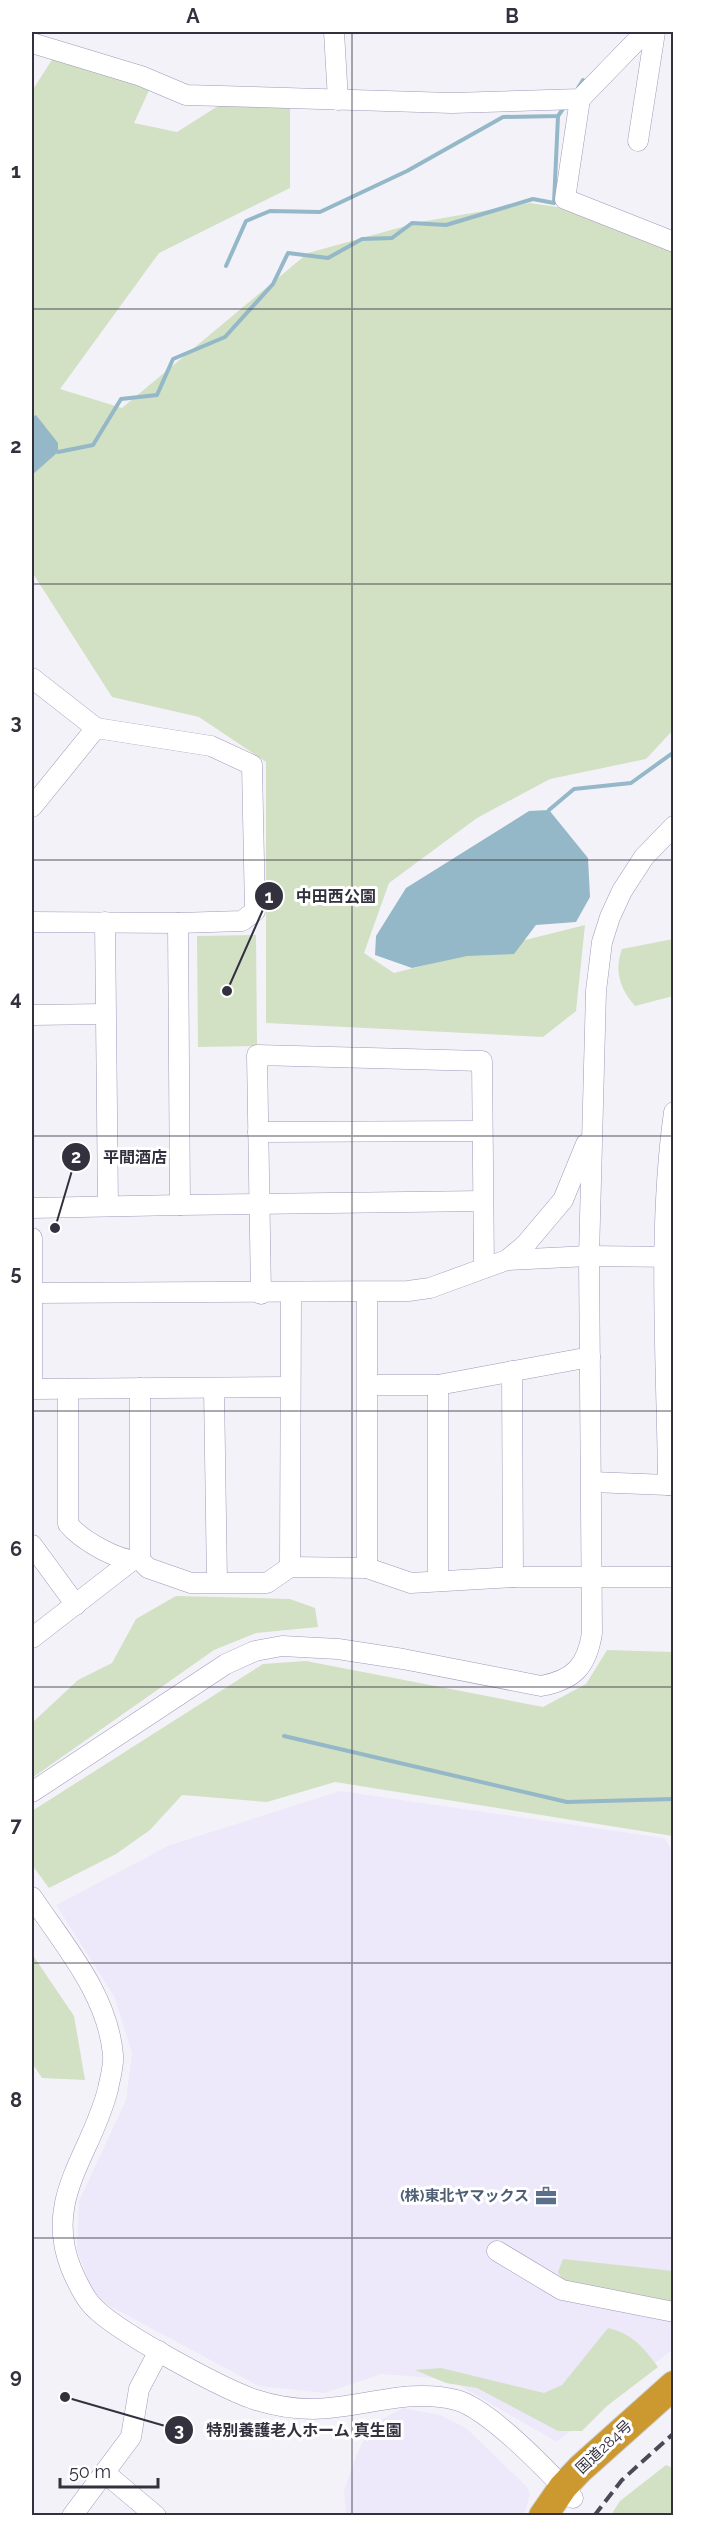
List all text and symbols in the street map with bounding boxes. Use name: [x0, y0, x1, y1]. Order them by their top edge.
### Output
text: A: [186, 4, 200, 28]
text: B: [505, 4, 519, 28]
text: 1: [11, 159, 21, 183]
text: 2: [10, 434, 22, 458]
text: 3: [10, 710, 22, 734]
callout: 中田西公園: [254, 879, 388, 913]
text: 1: [265, 886, 274, 907]
text: 中田西公園: [296, 887, 376, 906]
text: 4: [10, 986, 22, 1010]
callout: 平間酒店: [61, 1140, 179, 1174]
text: 2: [71, 1146, 81, 1167]
text: 平間酒店: [103, 1148, 167, 1167]
text: 5: [10, 1261, 22, 1285]
text: 6: [10, 1537, 22, 1561]
text: 7: [10, 1813, 22, 1837]
text: 8: [10, 2088, 22, 2112]
office icon: (株)東北ヤマックス: [534, 2184, 558, 2208]
place label: (株)東北ヤマックス: [400, 2187, 529, 2205]
text: 9: [10, 2364, 22, 2388]
callout: 特別養護老人ホーム 真生園: [164, 2413, 414, 2447]
street label: 国道284号: [572, 2417, 636, 2477]
text: 3: [174, 2419, 184, 2440]
text: 特別養護老人ホーム 真生園: [206, 2421, 402, 2440]
scale bar: [60, 2451, 158, 2489]
text: 50 m: [69, 2461, 111, 2482]

